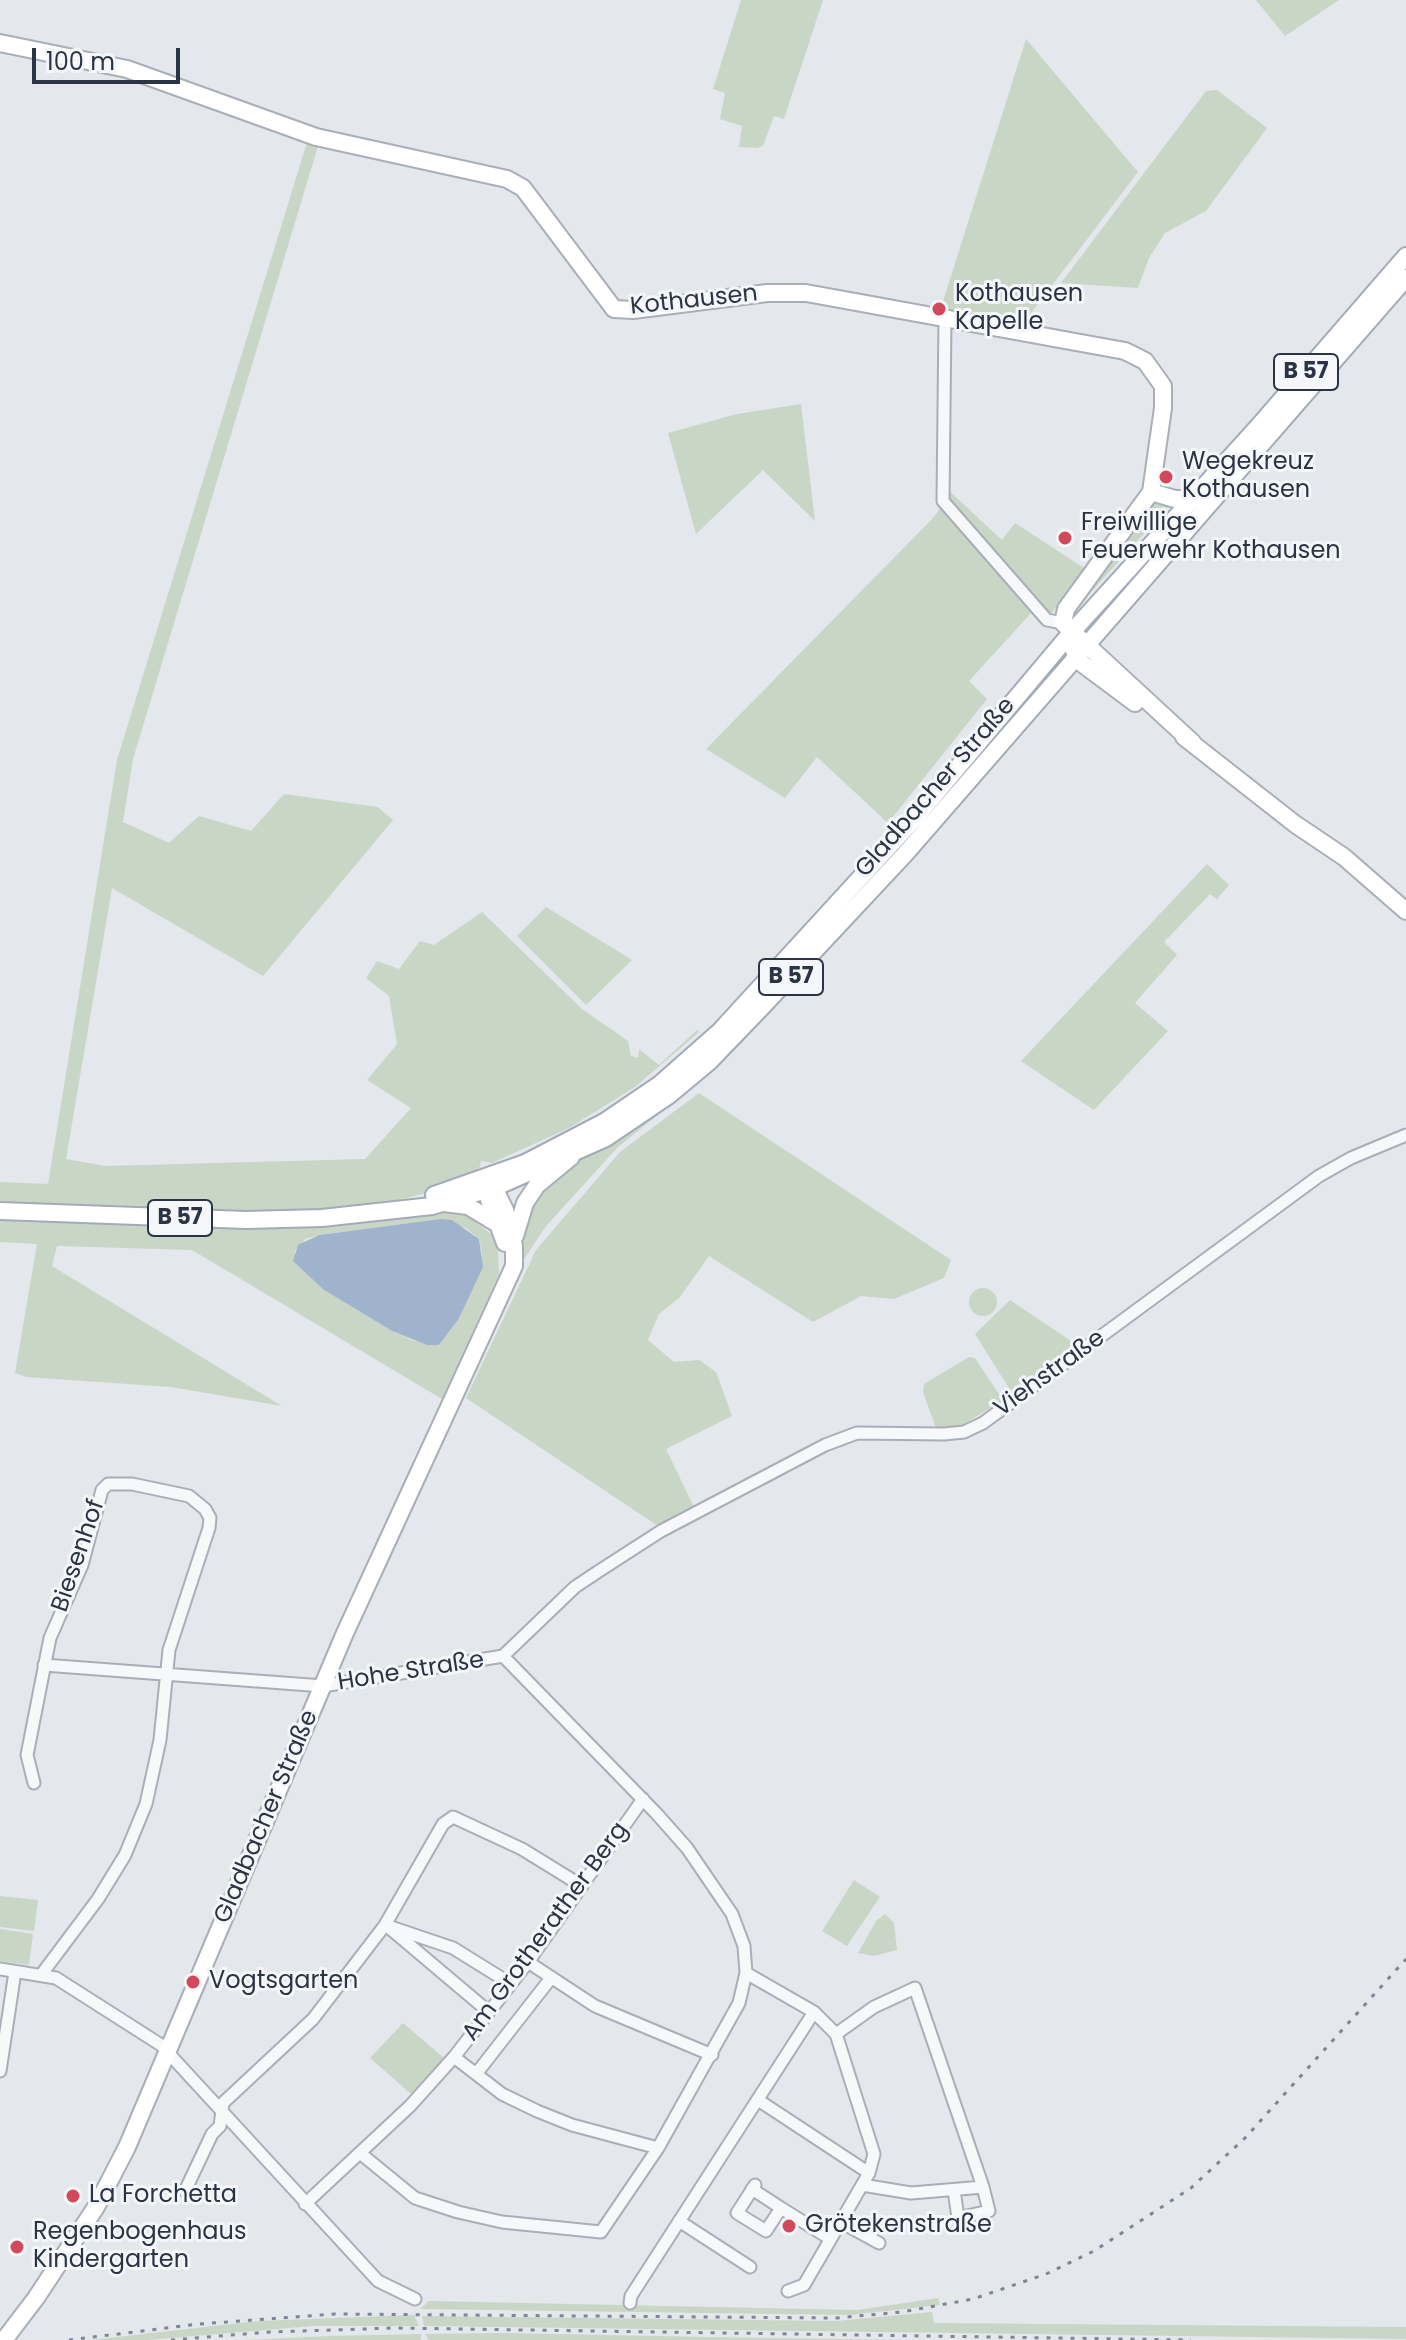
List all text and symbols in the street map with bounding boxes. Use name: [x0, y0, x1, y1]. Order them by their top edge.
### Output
scale bar: [36, 32, 184, 82]
text: 100 m: [46, 45, 115, 78]
street label: Kothausen: [629, 280, 759, 322]
place label: Kothausen Kapelle: [955, 281, 1083, 337]
marker: Kothausen Kapelle: [930, 300, 948, 318]
road number: B 57: [1274, 354, 1338, 390]
place label: Wegekreuz Kothausen: [1182, 449, 1314, 505]
marker: Wegekreuz Kothausen: [1157, 468, 1175, 486]
place label: Freiwillige Feuerwehr Kothausen: [1081, 510, 1341, 566]
marker: Freiwillige Feuerwehr Kothausen: [1056, 529, 1074, 547]
street label: Gladbacher Straße: [850, 692, 1022, 884]
road number: B 57: [759, 959, 823, 995]
road number: B 57: [148, 1200, 212, 1236]
street label: Viehstraße: [989, 1324, 1111, 1424]
street label: Biesenhof: [46, 1496, 112, 1616]
street label: Hohe Straße: [336, 1646, 486, 1698]
street label: Gladbacher Straße: [209, 1706, 325, 1928]
street label: Am Grotherather Berg: [457, 1817, 635, 2047]
place label: Vogtsgarten: [209, 1968, 358, 1996]
marker: Vogtsgarten: [184, 1973, 202, 1991]
place label: La Forchetta: [89, 2182, 237, 2210]
marker: La Forchetta: [64, 2187, 82, 2205]
place label: Grötekenstraße: [805, 2212, 992, 2240]
marker: Grötekenstraße: [780, 2217, 798, 2235]
place label: Regenbogenhaus Kindergarten: [33, 2219, 246, 2275]
marker: Regenbogenhaus Kindergarten: [8, 2238, 26, 2256]

